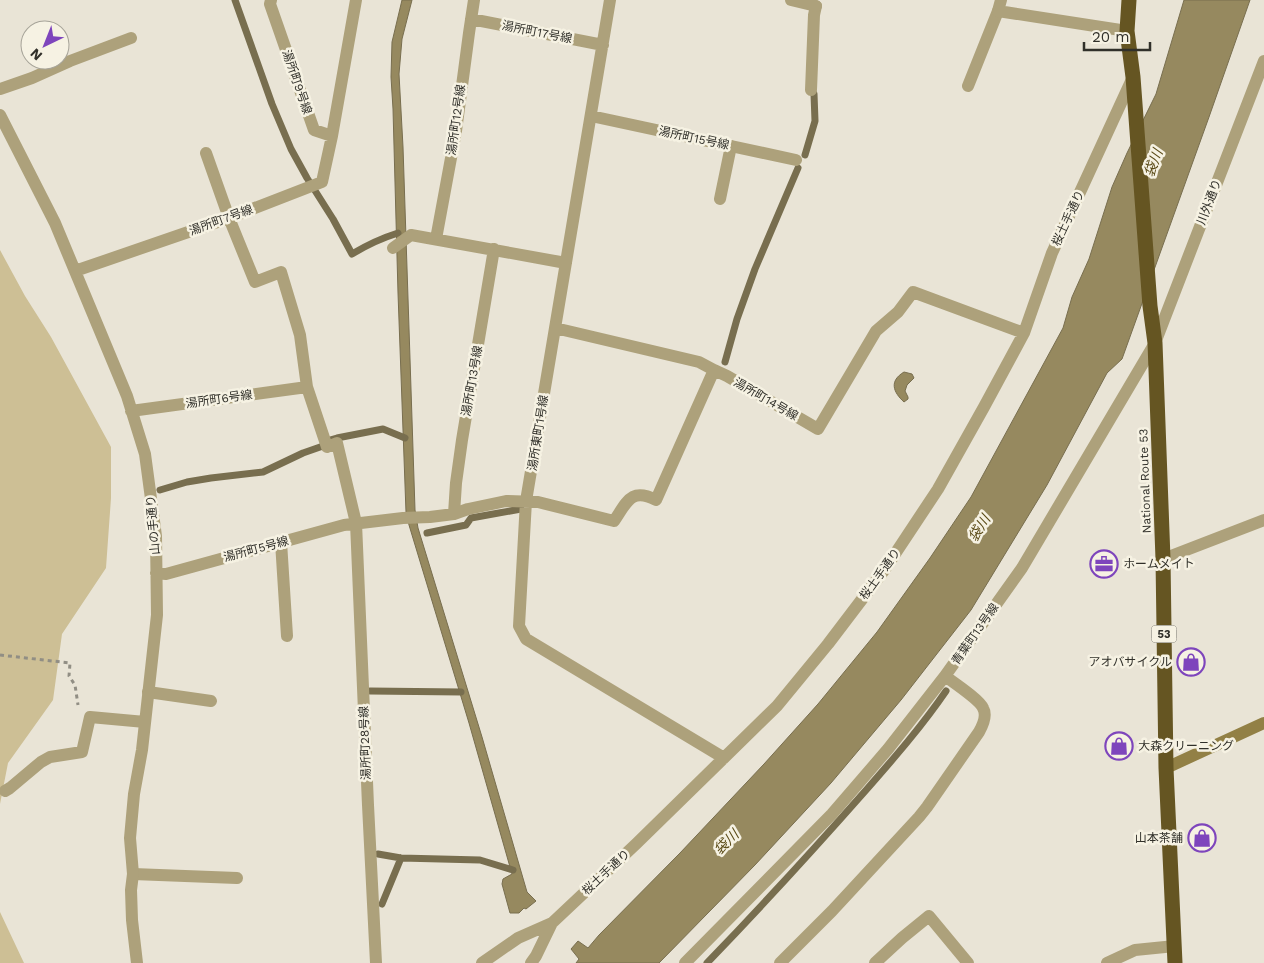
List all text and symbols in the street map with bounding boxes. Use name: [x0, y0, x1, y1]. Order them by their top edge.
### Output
street label: 湯所町17号線: [501, 18, 573, 46]
north arrow: [20, 20, 70, 70]
scale bar: [1084, 20, 1150, 52]
text: 20 m: [1092, 28, 1130, 46]
text: N: [27, 45, 45, 64]
street label: 湯所町9号線: [279, 48, 315, 116]
street label: 湯所町12号線: [444, 84, 468, 156]
street label: 湯所町15号線: [657, 124, 731, 152]
water label: 袋川: [1141, 145, 1166, 179]
street label: 川外通り: [1194, 177, 1224, 227]
street label: 桜土手通り: [1049, 188, 1087, 248]
street label: 湯所町7号線: [187, 202, 255, 238]
street label: 湯所町13号線: [459, 344, 485, 418]
street label: 湯所町14号線: [731, 375, 801, 423]
street label: 湯所町6号線: [185, 387, 253, 411]
street label: 湯所東町1号線: [525, 394, 551, 472]
street label: National Route 53: [1136, 428, 1154, 534]
street label: 山の手通り: [143, 494, 163, 556]
water label: 袋川: [965, 510, 994, 544]
street label: 湯所町5号線: [222, 534, 290, 564]
street label: 桜土手通り: [857, 546, 903, 602]
office icon: ホームメイト: [1089, 549, 1119, 579]
place label: ホームメイト: [1123, 557, 1195, 571]
street label: 青葉町13号線: [949, 601, 1001, 667]
road number: 53: [1152, 626, 1176, 642]
shop icon: アオバサイクル: [1176, 647, 1206, 677]
place label: アオバサイクル: [1089, 655, 1172, 669]
street label: 湯所町28号線: [357, 706, 373, 780]
shop icon: 大森クリーニング: [1104, 731, 1134, 761]
place label: 大森クリーニング: [1138, 739, 1234, 753]
shop icon: 山本茶舗: [1187, 823, 1217, 853]
water label: 袋川: [710, 825, 743, 857]
place label: 山本茶舗: [1135, 831, 1183, 845]
street label: 桜土手通り: [579, 846, 633, 898]

